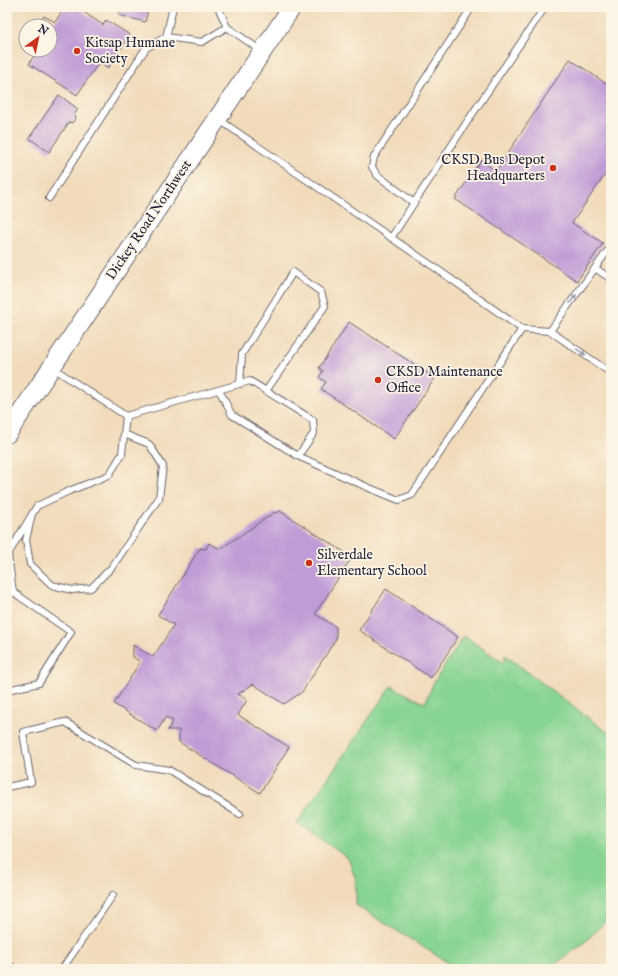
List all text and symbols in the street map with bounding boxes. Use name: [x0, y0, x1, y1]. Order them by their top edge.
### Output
north arrow: [18, 18, 58, 58]
text: N: [34, 21, 51, 39]
place label: Kitsap Humane Society: [85, 34, 176, 68]
marker: Kitsap Humane Society: [72, 46, 82, 56]
place label: CKSD Bus Depot Headquarters: [441, 151, 545, 185]
street label: Dickey Road Northwest: [102, 156, 196, 284]
marker: CKSD Bus Depot Headquarters: [548, 163, 558, 173]
one-way arrow: [569, 294, 577, 305]
one-way arrow: [575, 348, 586, 356]
place label: CKSD Maintenance Office: [386, 363, 503, 397]
marker: CKSD Maintenance Office: [373, 375, 383, 385]
place label: Silverdale Elementary School: [317, 546, 427, 580]
marker: Silverdale Elementary School: [304, 558, 314, 568]

